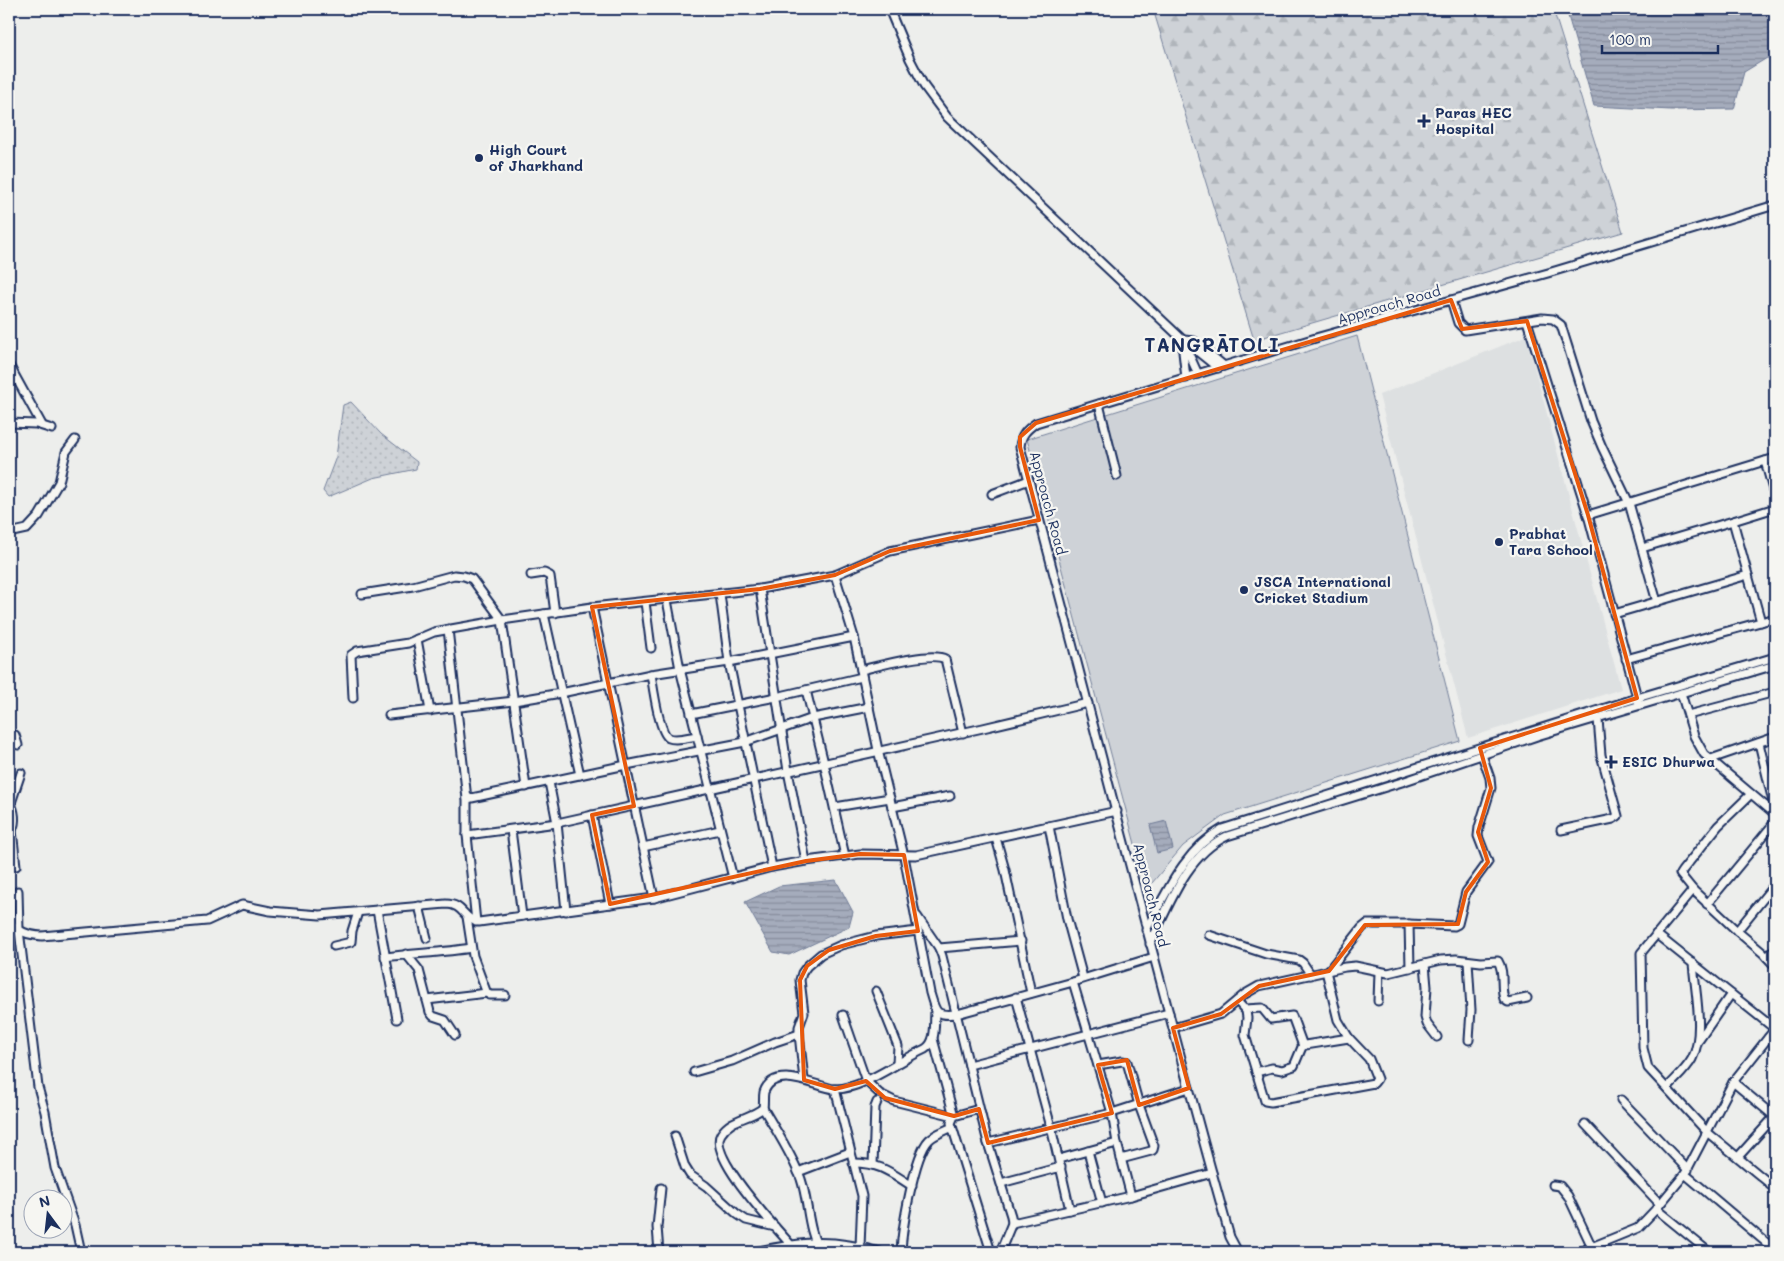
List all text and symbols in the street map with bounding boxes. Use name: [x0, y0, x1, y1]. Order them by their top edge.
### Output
scale bar: [1602, 22, 1718, 54]
text: 100 m: [1609, 29, 1651, 49]
place label: Paras HEC Hospital: [1435, 103, 1512, 138]
marker: Paras HEC Hospital: [1417, 114, 1431, 128]
place label: High Court of Jharkhand: [489, 140, 583, 175]
marker: High Court of Jharkhand: [473, 152, 485, 164]
street label: Approach Road: [1335, 281, 1443, 328]
district label: TANGRĀTOLI: [1144, 332, 1280, 357]
street label: Approach Road: [1026, 449, 1071, 557]
place label: Prabhat Tara School: [1509, 524, 1593, 559]
marker: Prabhat Tara School: [1493, 536, 1505, 548]
place label: JSCA International Cricket Stadium: [1254, 572, 1391, 607]
marker: JSCA International Cricket Stadium: [1238, 584, 1250, 596]
place label: ESIC Dhurwa: [1622, 752, 1716, 771]
marker: ESIC Dhurwa: [1604, 755, 1618, 769]
street label: Approach Road: [1129, 841, 1174, 949]
north arrow: [22, 1188, 72, 1238]
text: N: [37, 1190, 52, 1212]

